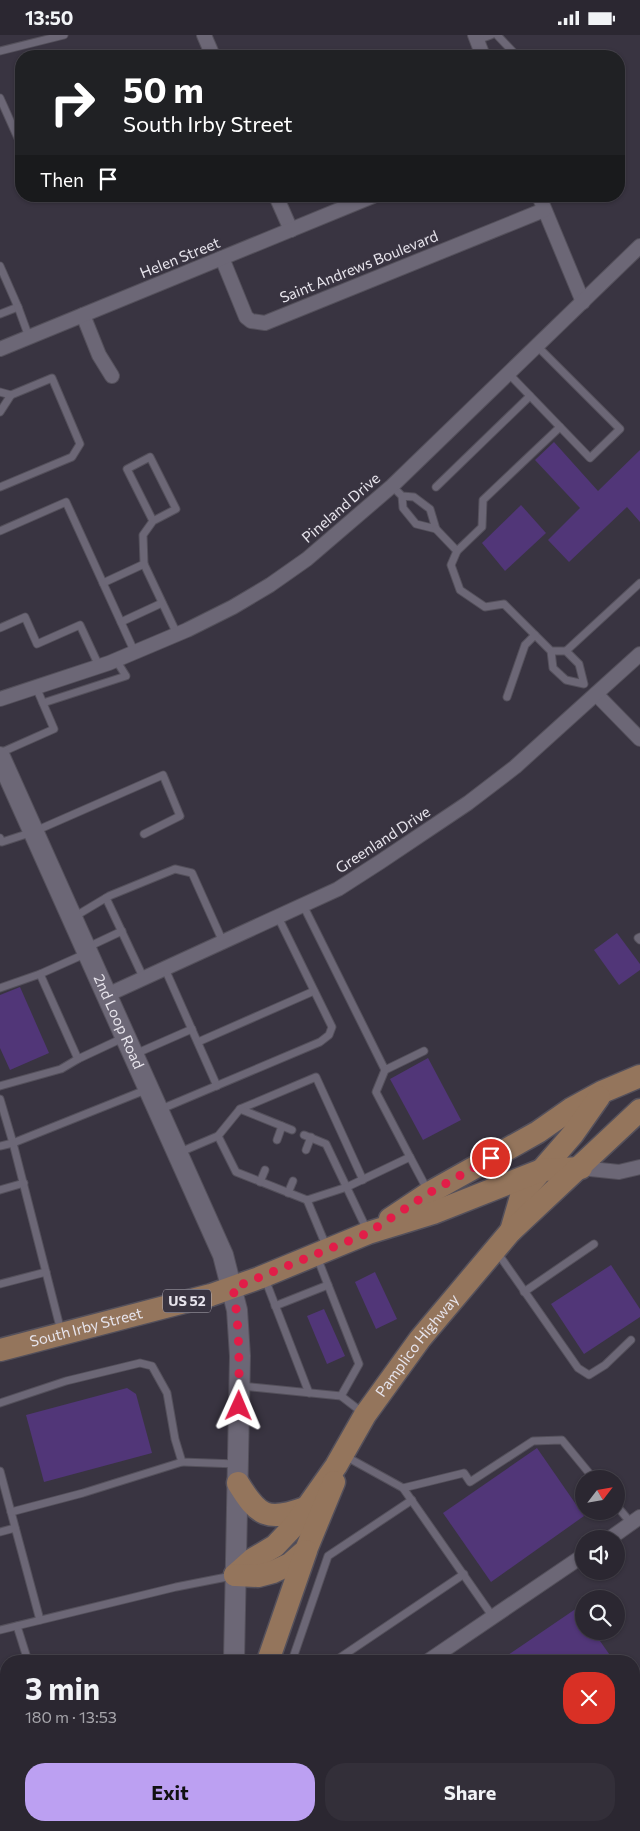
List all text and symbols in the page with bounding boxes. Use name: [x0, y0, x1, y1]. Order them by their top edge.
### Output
text: 13:50: [25, 6, 73, 29]
text: 50 m: [123, 67, 204, 110]
icon: right: [40, 70, 105, 135]
text: South Irby Street: [123, 110, 293, 137]
icon: arrive: [94, 165, 122, 193]
text: Then: [40, 168, 84, 191]
street label: Saint Andrews Boulevard: [277, 226, 440, 306]
street label: Helen Street: [137, 233, 222, 281]
street label: Pineland Drive: [298, 468, 383, 546]
street label: Greenland Drive: [332, 802, 433, 876]
street label: 2nd Loop Road: [90, 971, 148, 1071]
pin: [470, 1137, 512, 1179]
icon: arrive: [477, 1144, 505, 1172]
road number: US 52: [163, 1289, 211, 1313]
street label: Pamplico Highway: [371, 1290, 462, 1400]
street label: South Irby Street: [28, 1303, 144, 1350]
position arrow: [212, 1379, 264, 1431]
north arrow: [575, 1470, 625, 1520]
map controls: [575, 1470, 625, 1640]
button: sound: [575, 1530, 625, 1580]
button: search: [575, 1590, 625, 1640]
text: 3 min: [25, 1669, 100, 1706]
button: close: [563, 1672, 615, 1724]
text: 180 m · 13:53: [25, 1707, 117, 1726]
button: Exit: [25, 1763, 315, 1821]
button: Share: [325, 1763, 615, 1821]

